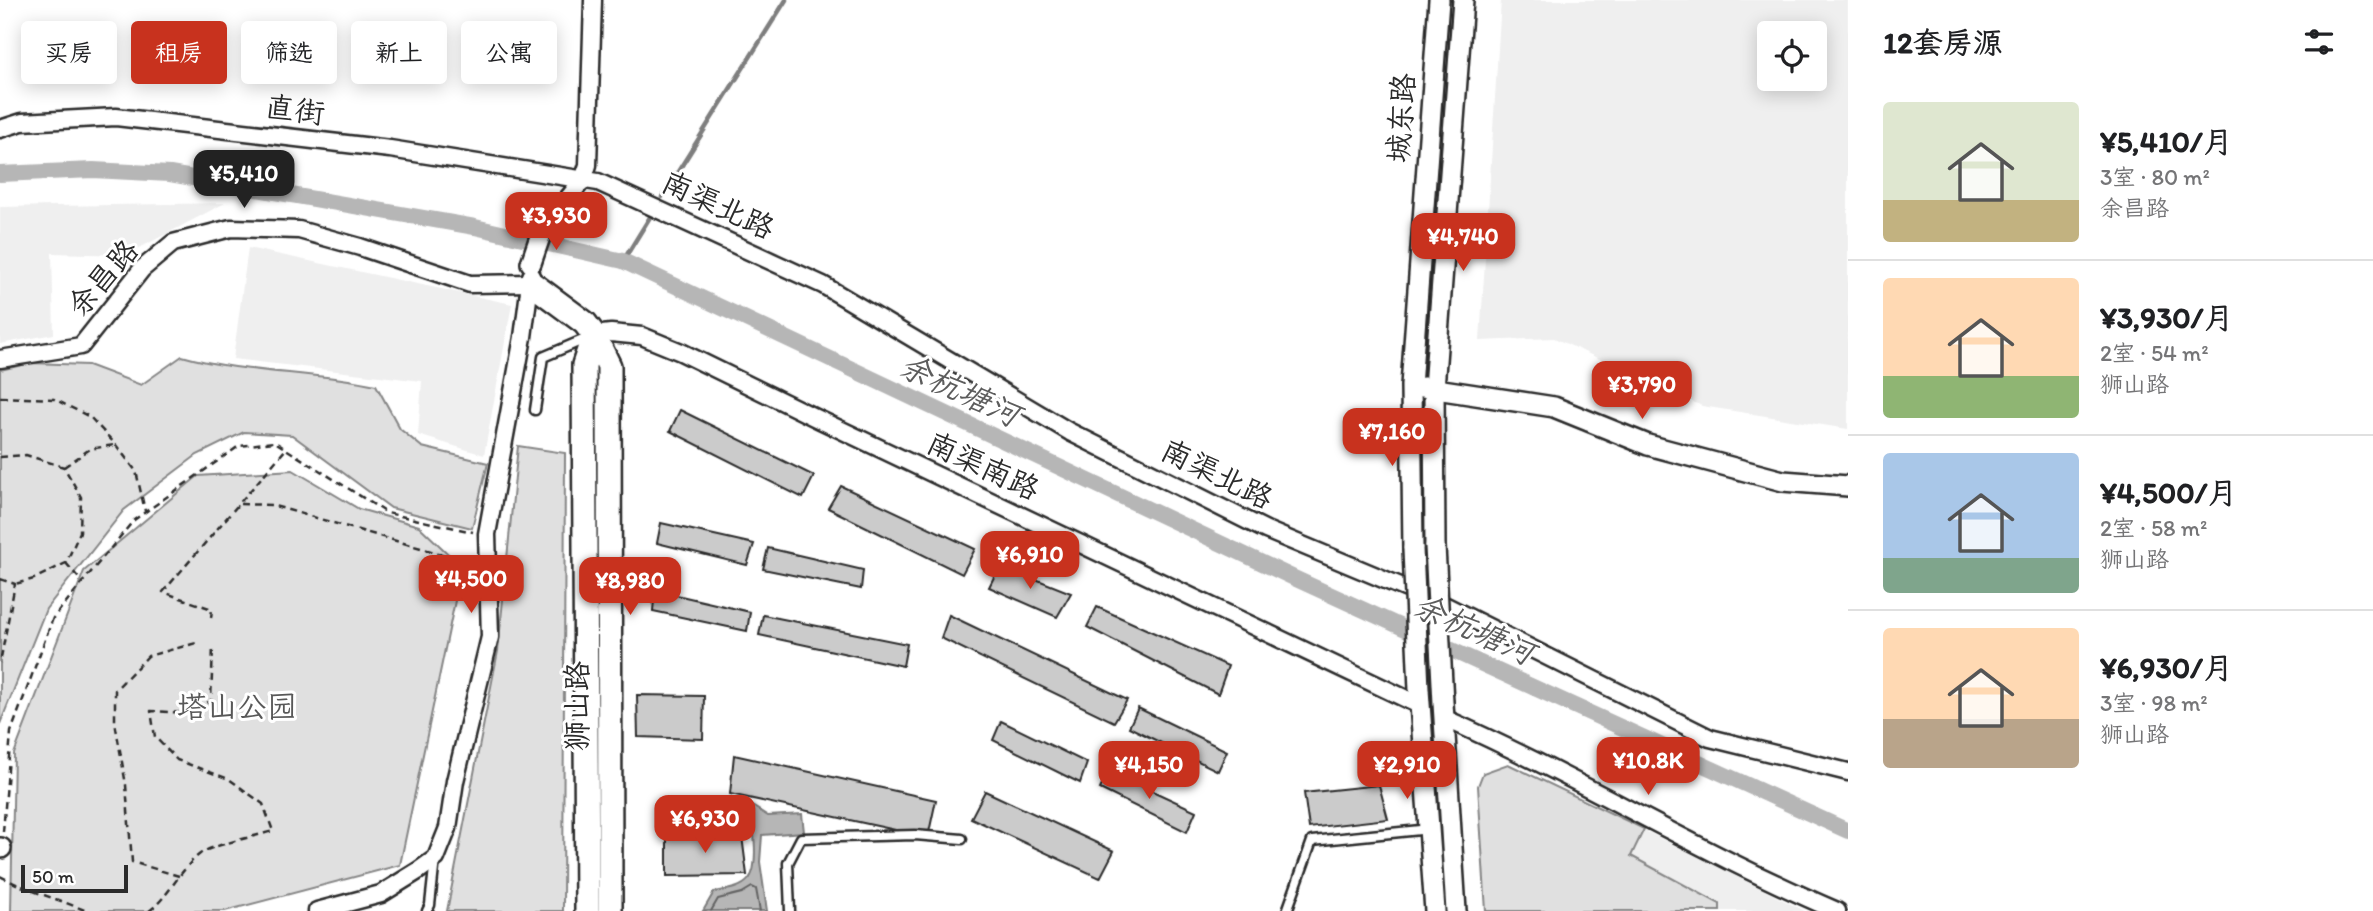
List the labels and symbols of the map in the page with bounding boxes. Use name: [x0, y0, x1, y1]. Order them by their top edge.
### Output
street label: 城东路: [1379, 72, 1422, 164]
street label: 直街: [263, 87, 327, 132]
pin: ¥5,410: [187, 150, 301, 210]
street label: 南渠北路: [656, 162, 780, 247]
pin: ¥3,930: [499, 192, 613, 252]
pin: ¥4,740: [1406, 214, 1520, 273]
street label: 余昌路: [59, 232, 146, 324]
water label: 余杭塘河: [894, 346, 1031, 436]
pin: ¥3,790: [1585, 362, 1699, 421]
pin: ¥7,160: [1335, 408, 1449, 468]
street label: 南渠南路: [921, 423, 1045, 508]
street label: 南渠北路: [1155, 431, 1279, 516]
pin: ¥6,910: [973, 532, 1087, 591]
pin: ¥4,500: [414, 556, 528, 615]
pin: ¥8,980: [573, 558, 687, 617]
water label: 余杭塘河: [1408, 586, 1545, 674]
street label: 狮山路: [558, 661, 595, 751]
park label: 塔山公园: [177, 688, 297, 725]
pin: ¥10.8K: [1591, 738, 1705, 797]
pin: ¥4,150: [1092, 742, 1206, 801]
pin: ¥2,910: [1350, 742, 1464, 801]
pin: ¥6,930: [648, 796, 762, 855]
scale bar: [21, 862, 128, 894]

